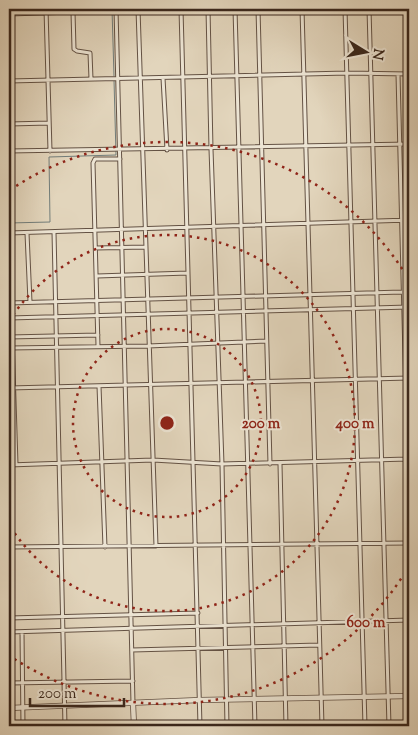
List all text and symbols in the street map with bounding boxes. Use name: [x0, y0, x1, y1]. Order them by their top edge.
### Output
north arrow: [340, 28, 390, 78]
text: N: [366, 47, 388, 61]
centre of rings: [158, 414, 176, 432]
text: 200 m: [242, 414, 281, 435]
text: 400 m: [335, 414, 375, 435]
text: 600 m: [347, 613, 386, 634]
scale bar: [30, 675, 124, 707]
text: 200 m: [38, 684, 77, 705]

